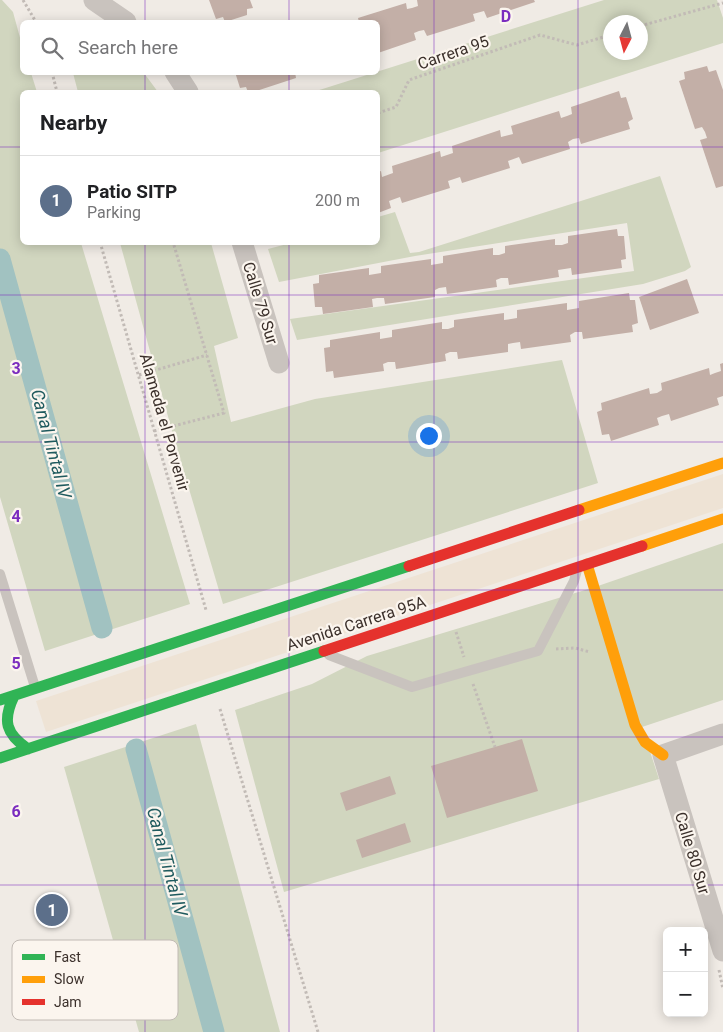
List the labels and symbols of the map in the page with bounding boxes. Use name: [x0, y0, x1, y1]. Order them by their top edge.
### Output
text: D: [501, 7, 511, 26]
north arrow: [603, 15, 648, 60]
street label: Carrera 95: [415, 31, 491, 74]
street label: Calle 79 Sur: [239, 260, 282, 347]
street label: Alameda el Porvenir: [136, 351, 193, 494]
text: 3: [11, 359, 21, 378]
water label: Canal Tintal IV: [27, 387, 77, 503]
your location: [416, 423, 442, 449]
text: 4: [11, 507, 21, 526]
street label: Avenida Carrera 95A: [284, 592, 429, 655]
text: 5: [11, 654, 21, 673]
text: 6: [11, 802, 21, 821]
water label: Canal Tintal IV: [143, 805, 193, 921]
street label: Calle 80 Sur: [671, 810, 714, 897]
pin: 1: [36, 891, 68, 929]
legend: [12, 940, 178, 1020]
text: Fast: [54, 949, 81, 965]
text: Slow: [54, 971, 85, 987]
text: Jam: [54, 994, 82, 1010]

